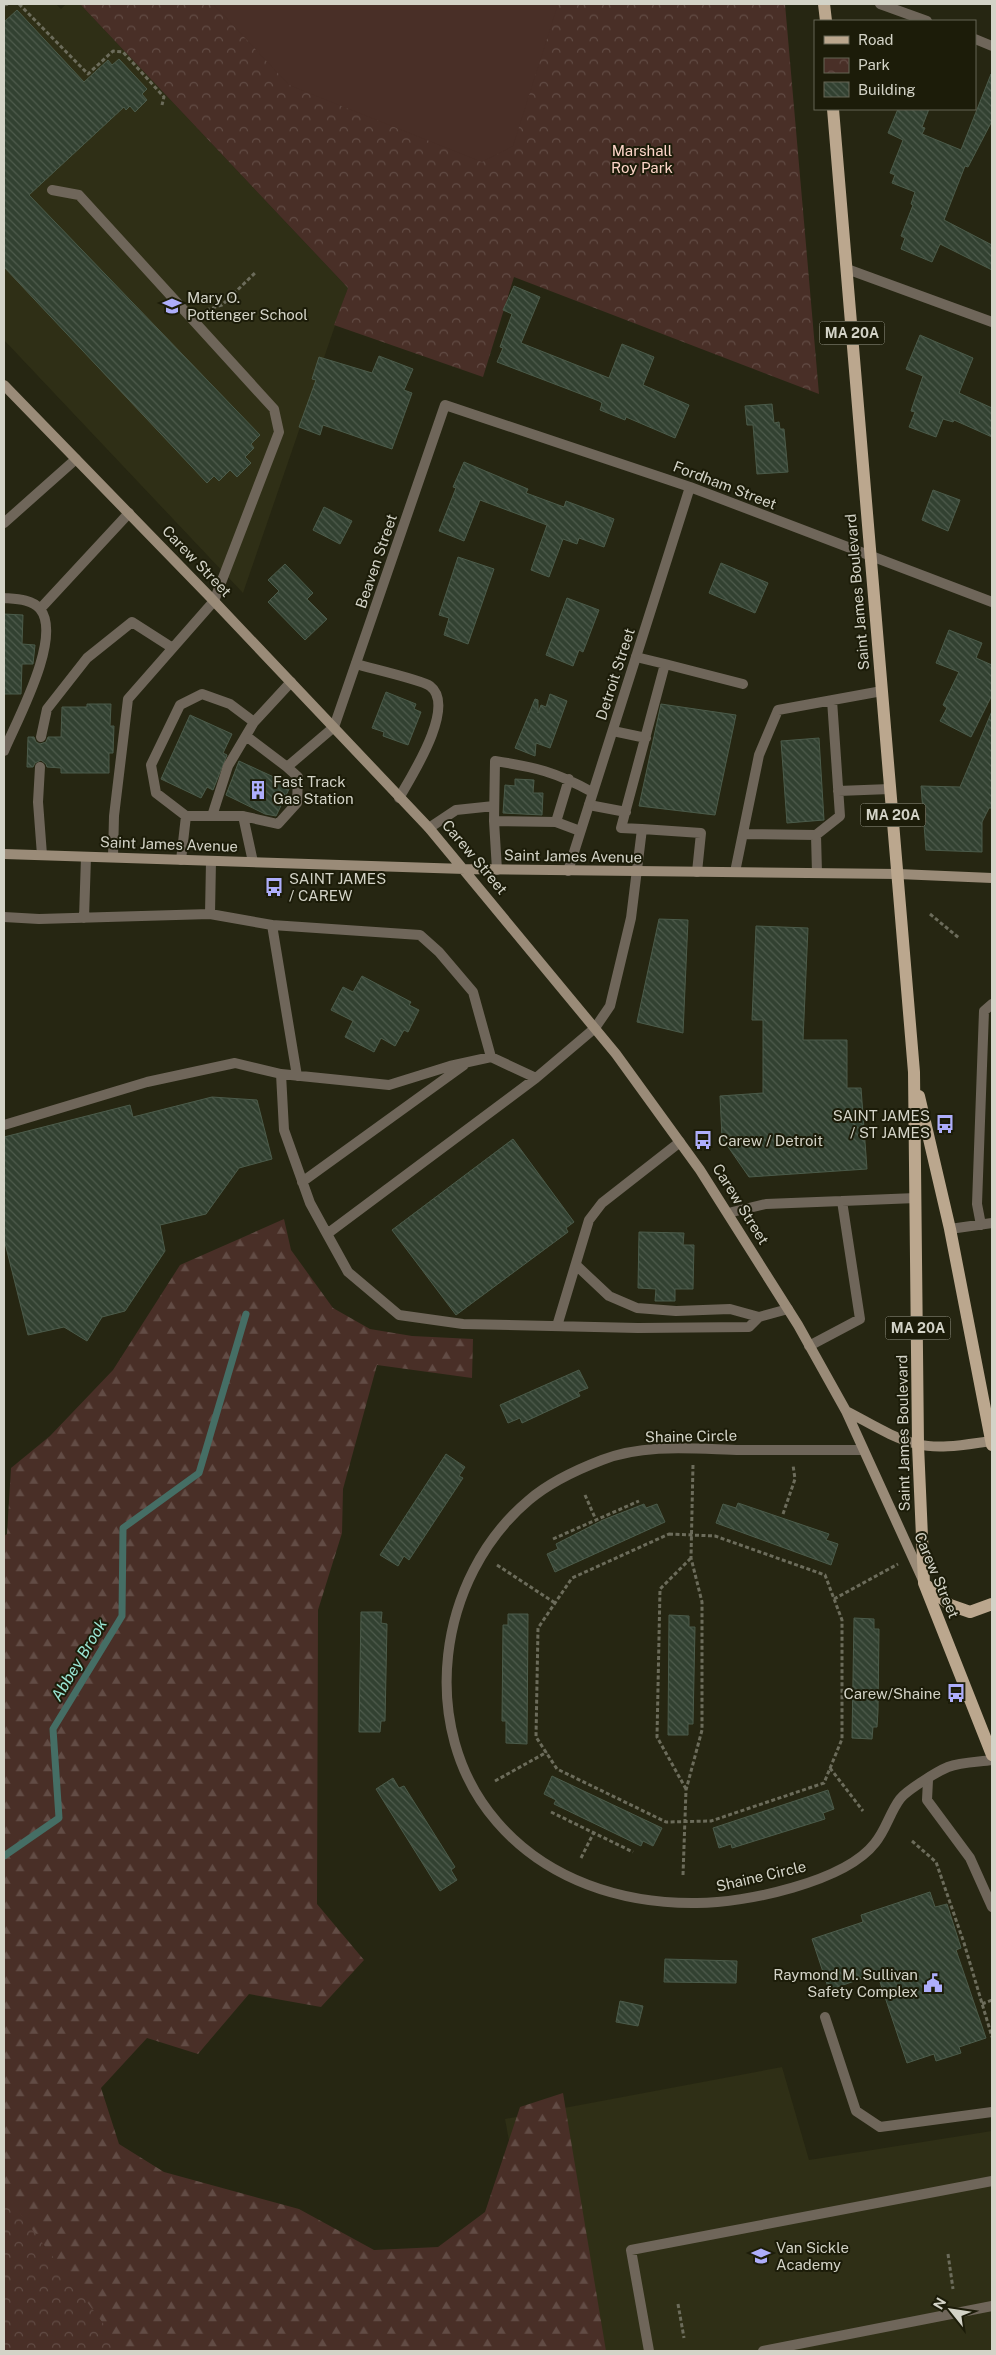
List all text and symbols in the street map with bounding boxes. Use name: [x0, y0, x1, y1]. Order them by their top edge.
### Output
legend: [814, 20, 976, 110]
text: Road: [858, 31, 894, 48]
text: Park: [858, 56, 890, 73]
text: Building: [858, 81, 916, 98]
park label: Marshall Roy Park: [611, 142, 673, 176]
place label: Mary O. Pottenger School: [187, 289, 308, 323]
school or university icon: Mary O. Pottenger School: [161, 295, 183, 317]
road number: MA 20A: [820, 322, 884, 344]
street label: Fordham Street: [671, 457, 779, 513]
street label: Beaven Street: [352, 511, 400, 610]
street label: Saint James Boulevard: [842, 513, 872, 671]
street label: Carew Street: [159, 522, 235, 600]
street label: Detroit Street: [592, 626, 638, 722]
place label: Fast Track Gas Station: [273, 773, 354, 807]
building icon: Fast Track Gas Station: [247, 779, 269, 801]
road number: MA 20A: [860, 804, 926, 826]
street label: Carew Street: [439, 816, 511, 898]
street label: Saint James Avenue: [100, 833, 238, 855]
street label: Saint James Avenue: [504, 846, 642, 866]
place label: SAINT JAMES / CAREW: [289, 870, 386, 904]
bus stop icon: SAINT JAMES / CAREW: [263, 876, 285, 898]
place label: SAINT JAMES / ST JAMES: [833, 1107, 930, 1141]
bus stop icon: SAINT JAMES / ST JAMES: [934, 1113, 956, 1135]
bus stop icon: Carew / Detroit: [692, 1129, 714, 1151]
place label: Carew / Detroit: [718, 1132, 823, 1149]
street label: Carew Street: [709, 1161, 773, 1248]
road number: MA 20A: [886, 1316, 950, 1340]
street label: Saint James Boulevard: [893, 1354, 913, 1512]
street label: Shaine Circle: [645, 1427, 737, 1445]
street label: Carew Street: [911, 1529, 963, 1621]
water label: Abbey Brook: [47, 1615, 111, 1704]
bus stop icon: Carew/Shaine: [945, 1682, 967, 1704]
place label: Carew/Shaine: [843, 1685, 941, 1702]
street label: Shaine Circle: [714, 1857, 808, 1895]
place label: Raymond M. Sullivan Safety Complex: [773, 1966, 918, 2000]
public building icon: Raymond M. Sullivan Safety Complex: [922, 1972, 944, 1994]
place label: Van Sickle Academy: [776, 2239, 849, 2273]
school or university icon: Van Sickle Academy: [750, 2245, 772, 2267]
north arrow: [926, 2285, 976, 2335]
text: N: [930, 2295, 949, 2312]

